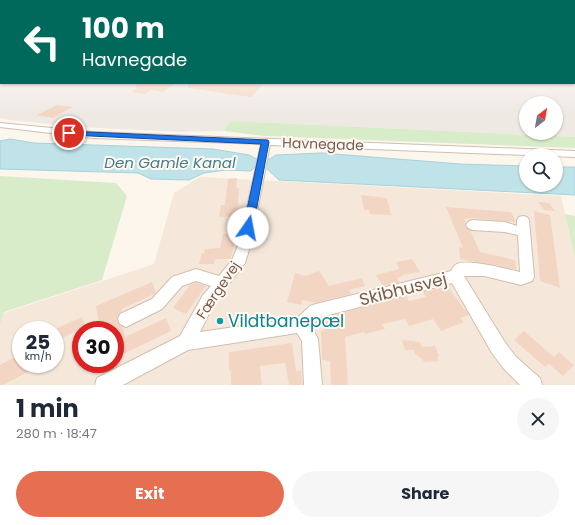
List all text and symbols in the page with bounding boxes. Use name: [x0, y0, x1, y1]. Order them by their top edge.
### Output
text: 100 m: [82, 9, 165, 48]
icon: left: [16, 16, 68, 68]
text: Havnegade: [82, 47, 187, 72]
north arrow: [519, 96, 563, 140]
map controls: [519, 96, 563, 192]
pin: [52, 116, 86, 150]
icon: arrive: [58, 122, 80, 144]
street label: Havnegade: [282, 133, 365, 155]
button: search: [519, 148, 563, 192]
water label: Den Gamle Kanal: [104, 152, 236, 173]
position arrow: [227, 207, 269, 249]
street label: Færgevej: [191, 257, 245, 323]
street label: Skibhusvej: [357, 267, 449, 311]
place label: Vildtbanepæl: [228, 309, 344, 333]
marker: Vildtbanepæl: [215, 316, 225, 326]
speed limit sign: 30: [72, 321, 124, 373]
text: 25: [26, 328, 50, 356]
text: km/h: [25, 349, 51, 364]
text: 1 min: [16, 392, 79, 425]
button: close: [517, 398, 559, 440]
text: 280 m · 18:47: [16, 424, 97, 443]
button: Exit: [16, 471, 284, 517]
button: Share: [292, 471, 559, 517]

